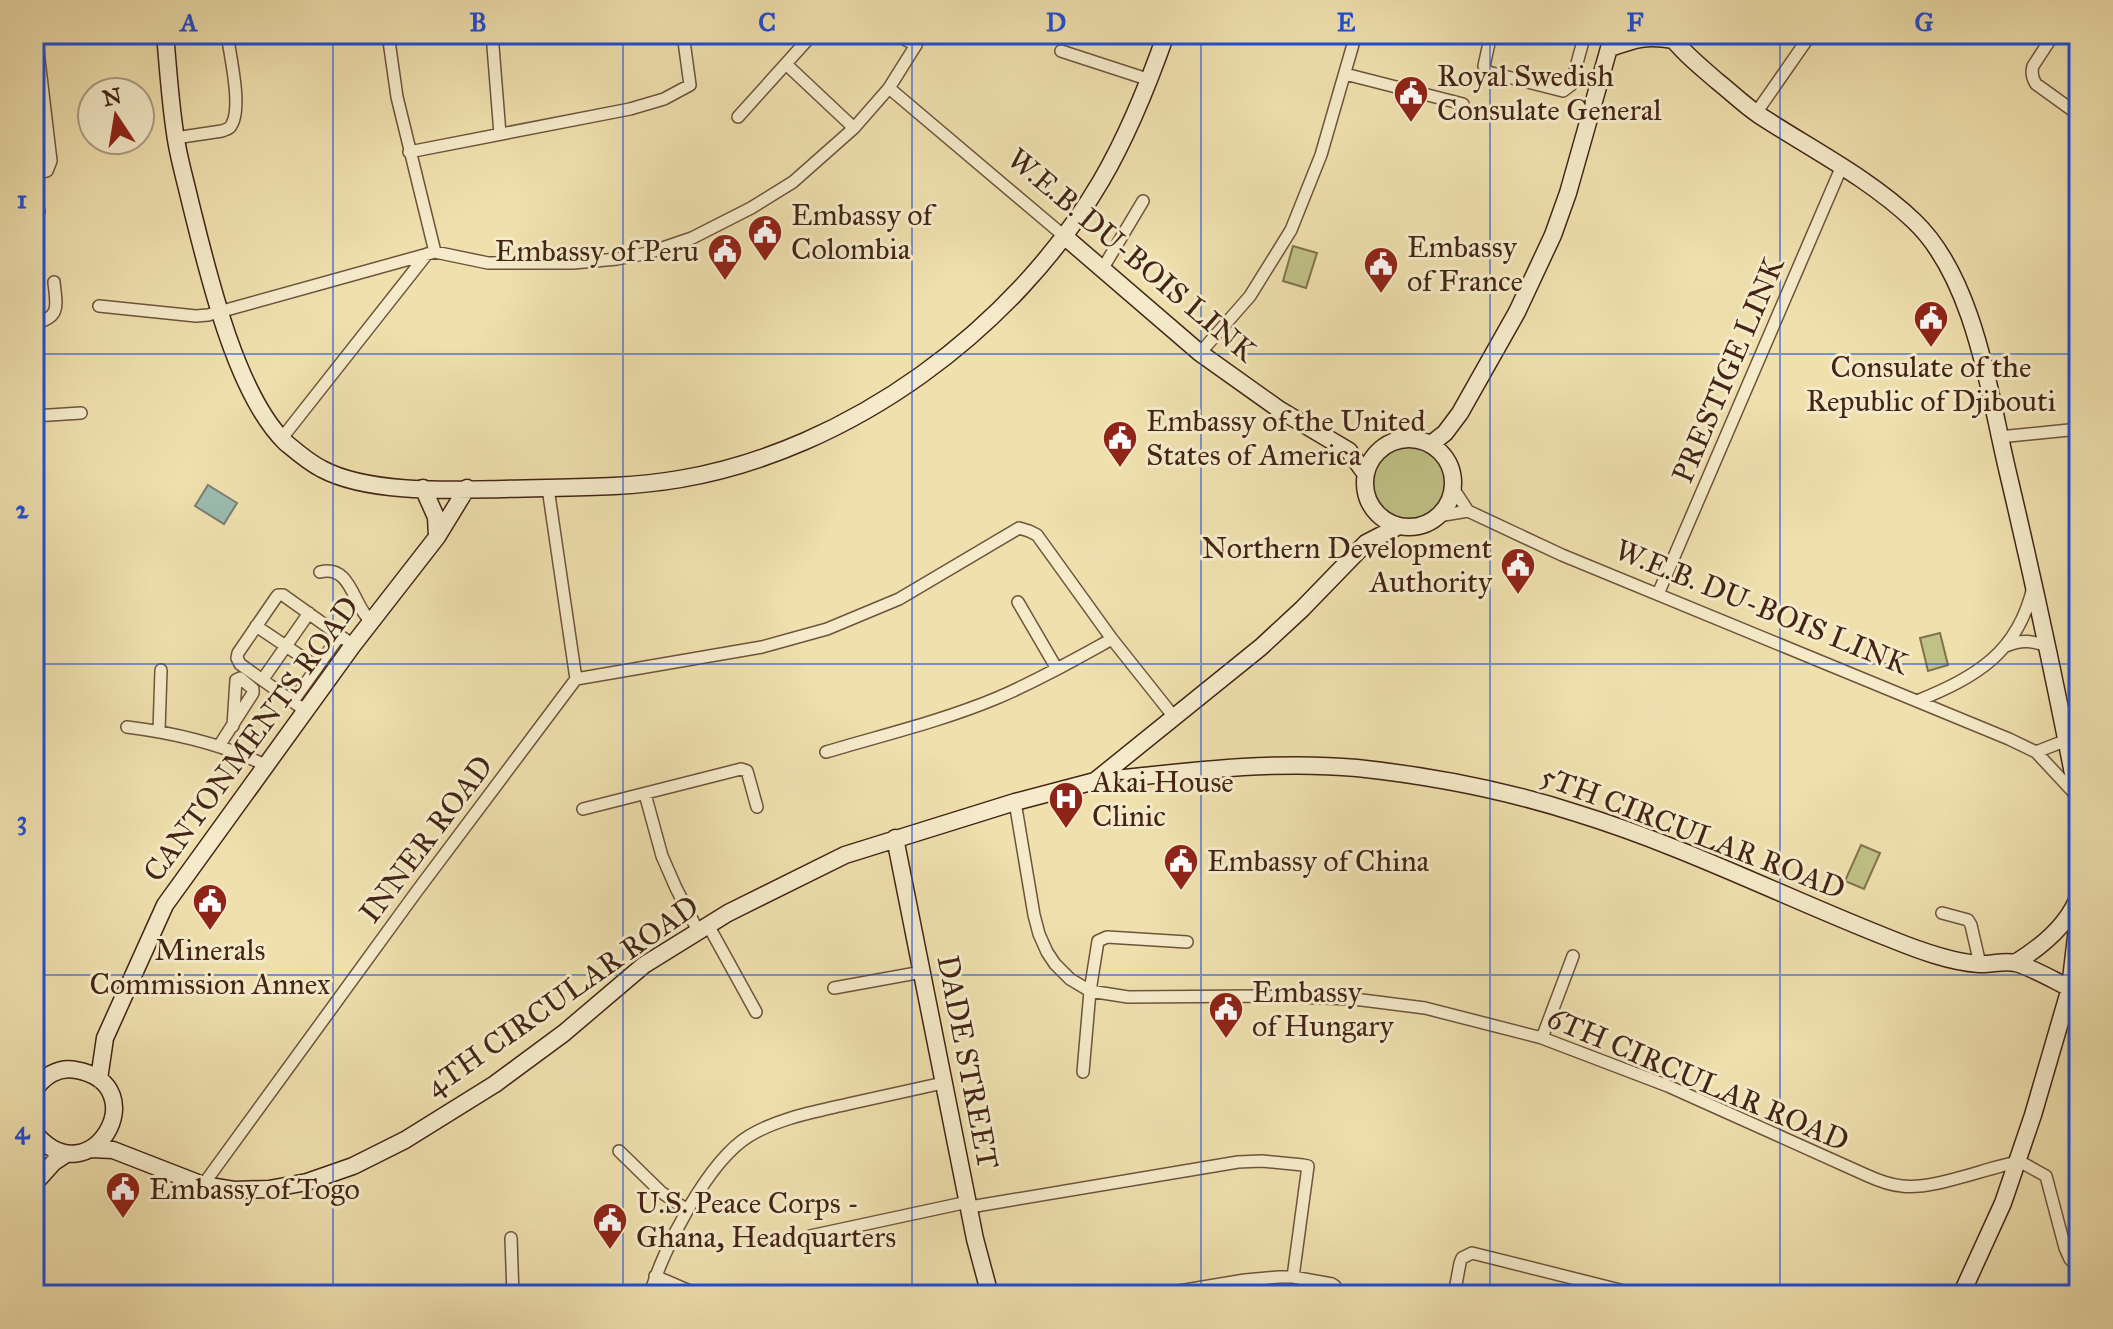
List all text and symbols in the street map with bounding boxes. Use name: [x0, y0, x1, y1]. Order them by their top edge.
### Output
text: A: [178, 6, 198, 38]
text: B: [469, 6, 487, 38]
text: C: [758, 6, 776, 38]
text: D: [1046, 6, 1066, 38]
text: E: [1337, 6, 1356, 38]
text: F: [1627, 6, 1644, 38]
text: G: [1914, 6, 1934, 38]
place label: Royal Swedish Consulate General: [1437, 58, 1662, 128]
public building icon: Royal Swedish Consulate General: [1392, 74, 1430, 124]
north arrow: [76, 76, 156, 156]
text: N: [100, 82, 124, 112]
street label: W.E.B. DU-BOIS LINK: [1000, 141, 1264, 370]
text: 1: [17, 183, 27, 215]
place label: Embassy of Colombia: [791, 197, 937, 267]
public building icon: Embassy of Colombia: [746, 213, 784, 263]
place label: Embassy of France: [1407, 229, 1523, 299]
public building icon: Embassy of Peru: [706, 232, 744, 282]
place label: Embassy of Peru: [495, 233, 699, 269]
public building icon: Embassy of France: [1362, 245, 1400, 295]
street label: PRESTIGE LINK: [1664, 251, 1792, 488]
public building icon: Consulate of the Republic of Djibouti: [1912, 299, 1950, 349]
place label: Consulate of the Republic of Djibouti: [1806, 349, 2056, 419]
place label: Embassy of the United States of America: [1146, 403, 1426, 473]
public building icon: Embassy of the United States of America: [1101, 419, 1139, 469]
text: 2: [16, 493, 30, 525]
place label: Northern Development Authority: [1202, 530, 1493, 600]
street label: W.E.B. DU-BOIS LINK: [1610, 532, 1915, 683]
public building icon: Northern Development Authority: [1499, 546, 1537, 596]
street label: CANTONMENTS ROAD: [136, 590, 366, 888]
street label: INNER ROAD: [352, 748, 500, 930]
street label: 5TH CIRCULAR ROAD: [1536, 757, 1850, 907]
place label: Akai House Clinic: [1090, 764, 1234, 834]
hospital icon: Akai House Clinic: [1047, 780, 1085, 830]
text: 3: [17, 804, 27, 836]
public building icon: Embassy of China: [1162, 842, 1200, 892]
place label: Embassy of China: [1207, 843, 1430, 879]
public building icon: Minerals Commission Annex: [191, 882, 229, 932]
street label: 4TH CIRCULAR ROAD: [418, 888, 706, 1104]
place label: Minerals Commission Annex: [90, 932, 330, 1002]
street label: DADE STREET: [930, 952, 1006, 1172]
place label: Embassy of Hungary: [1252, 974, 1395, 1044]
public building icon: Embassy of Hungary: [1207, 990, 1245, 1040]
street label: 6TH CIRCULAR ROAD: [1542, 999, 1854, 1159]
text: 4: [15, 1114, 31, 1146]
public building icon: Embassy of Togo: [104, 1170, 142, 1220]
place label: Embassy of Togo: [149, 1171, 360, 1207]
place label: U.S. Peace Corps - Ghana, Headquarters: [636, 1185, 896, 1255]
public building icon: U.S. Peace Corps - Ghana, Headquarters: [591, 1201, 629, 1251]

